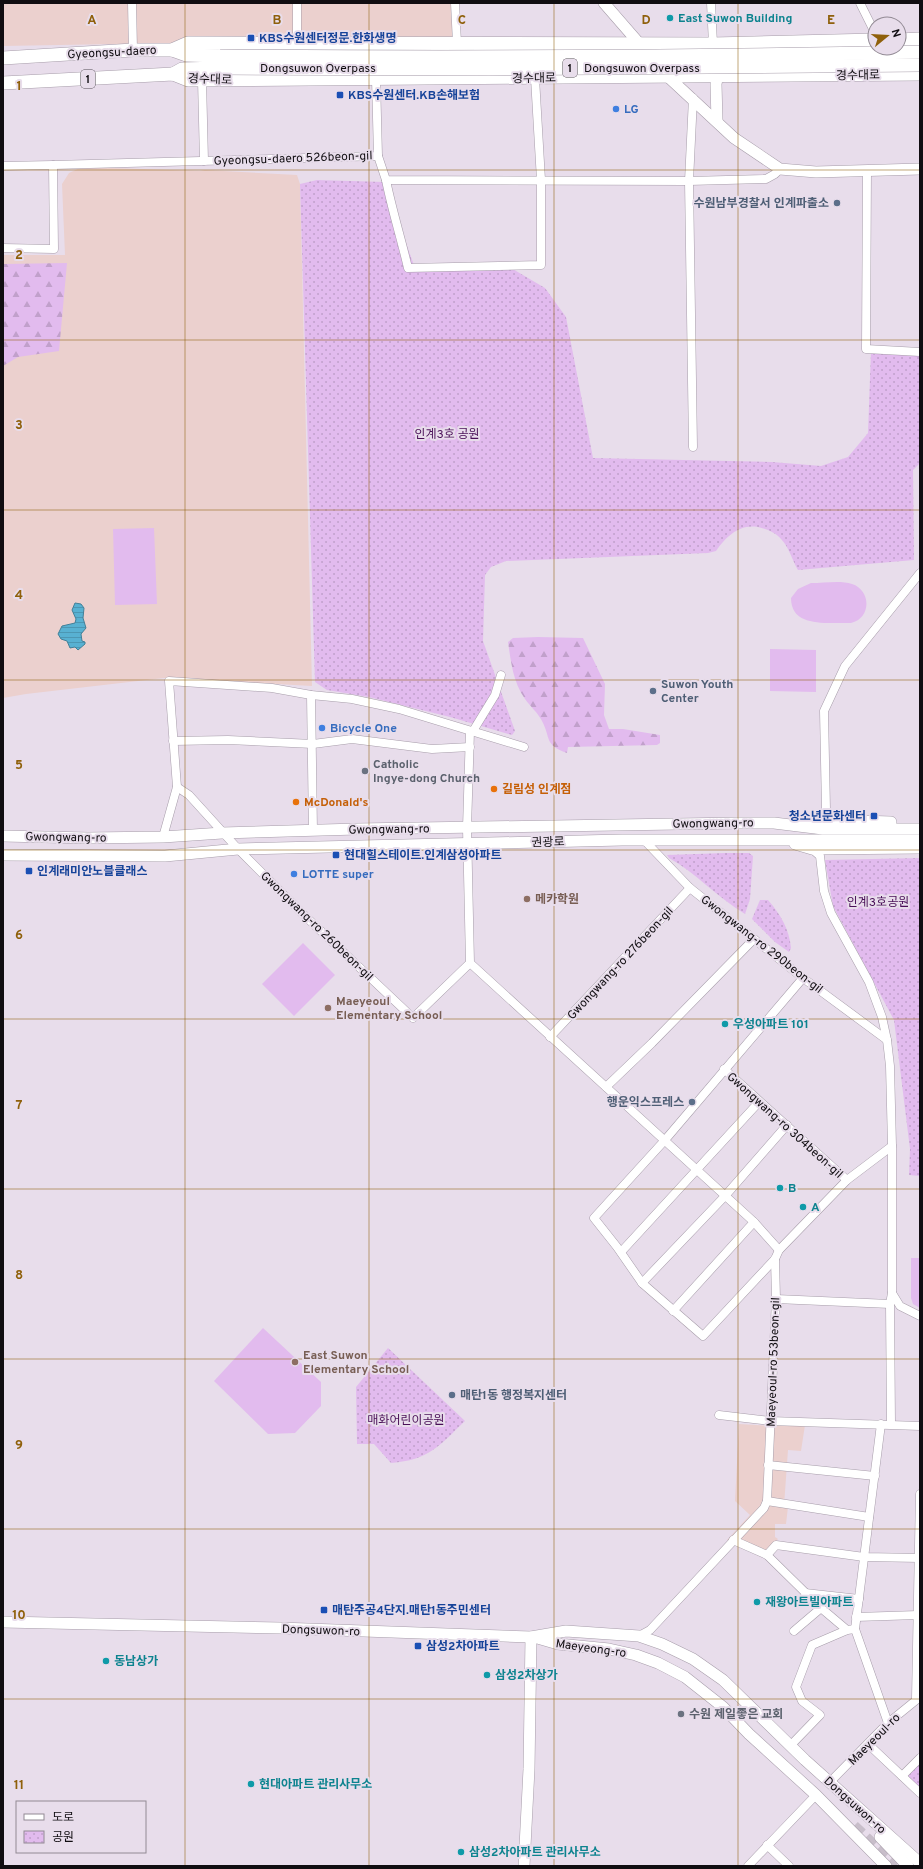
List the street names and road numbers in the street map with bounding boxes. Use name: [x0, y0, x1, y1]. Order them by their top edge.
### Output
street label: Gyeongsu-daero: [67, 43, 157, 63]
road number: 1: [563, 59, 577, 77]
street label: Dongsuwon Overpass: [260, 61, 376, 77]
street label: Dongsuwon Overpass: [584, 61, 700, 77]
street label: 경수대로: [836, 68, 880, 84]
road number: 1: [81, 70, 95, 88]
street label: 경수대로: [188, 71, 232, 89]
street label: 경수대로: [512, 71, 556, 87]
street label: Gyeongsu-daero 526beon-gil: [213, 148, 373, 170]
street label: Gwongwang-ro: [672, 815, 754, 833]
street label: Gwongwang-ro: [348, 821, 430, 839]
street label: Gwongwang-ro: [25, 829, 107, 847]
street label: 권광로: [531, 834, 565, 852]
street label: Gwongwang-ro 260beon-gil: [256, 868, 376, 985]
street label: Gwongwang-ro 290beon-gil: [697, 892, 826, 998]
street label: Gwongwang-ro 276beon-gil: [564, 904, 677, 1024]
street label: Gwongwang-ro 304beon-gil: [723, 1069, 846, 1182]
street label: Maeyeoul-ro 53beon-gil: [764, 1297, 784, 1427]
street label: Dongsuwon-ro: [282, 1622, 361, 1640]
street label: Maeyeong-ro: [555, 1636, 627, 1662]
street label: Maeyeoul-ro: [845, 1710, 904, 1769]
street label: Dongsuwon-ro: [820, 1774, 889, 1838]

